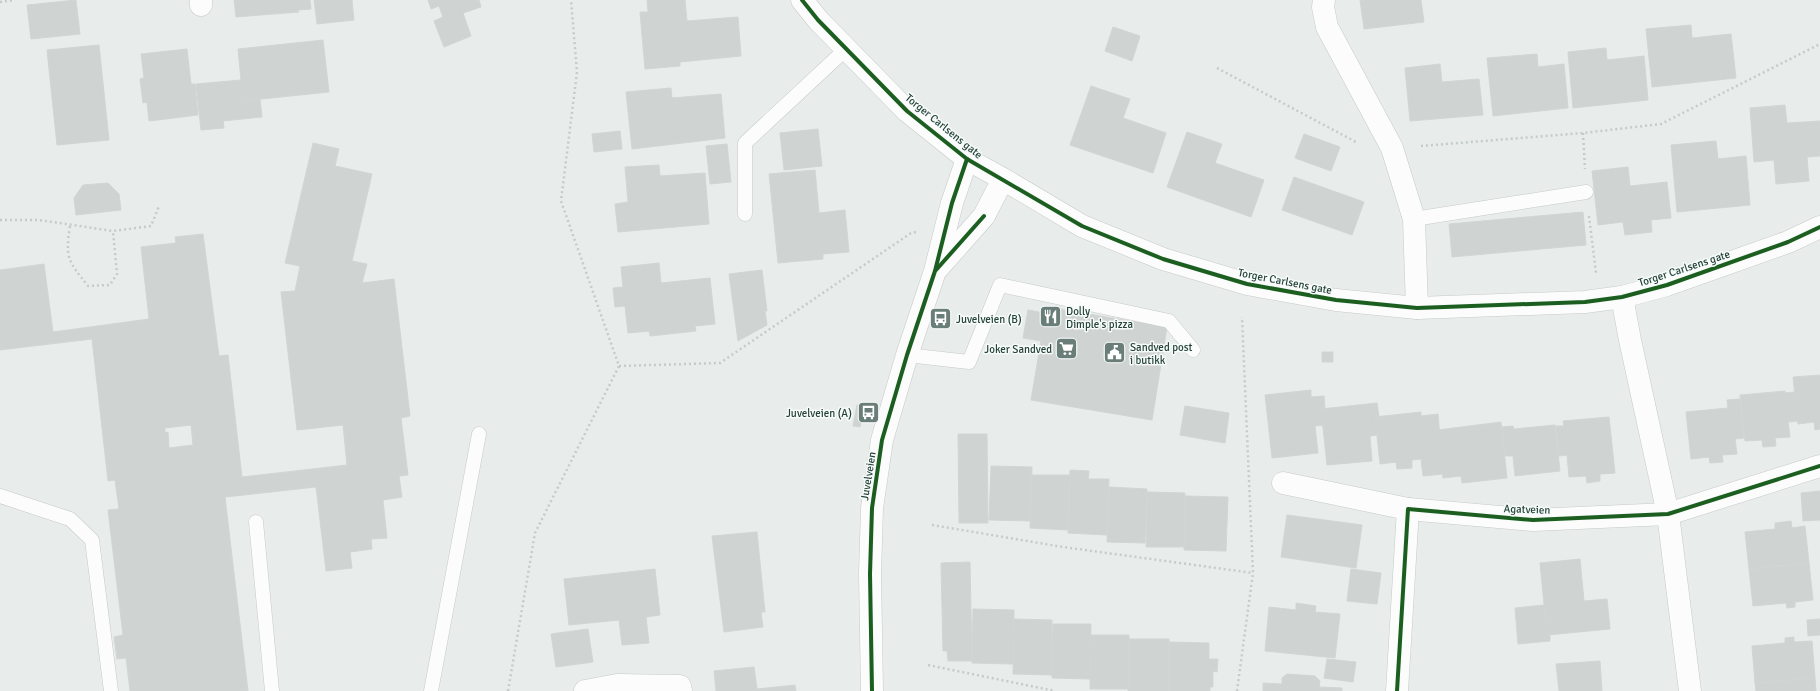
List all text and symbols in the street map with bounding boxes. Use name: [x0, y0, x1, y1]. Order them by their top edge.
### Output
street label: Torger Carlsens gate: [903, 91, 985, 161]
street label: Torger Carlsens gate: [1637, 248, 1732, 289]
street label: Torger Carlsens gate: [1237, 266, 1333, 297]
restaurant icon: Dolly Dimple's pizza: [1037, 304, 1063, 330]
place label: Dolly Dimple's pizza: [1066, 305, 1133, 331]
bus stop icon: Juvelveien (B): [927, 306, 953, 332]
place label: Juvelveien (B): [956, 313, 1022, 326]
supermarket icon: Joker Sandved: [1054, 336, 1080, 362]
public building icon: Sandved post i butikk: [1101, 340, 1127, 366]
place label: Sandved post i butikk: [1130, 341, 1192, 367]
place label: Joker Sandved: [984, 343, 1052, 356]
bus stop icon: Juvelveien (A): [855, 400, 881, 426]
place label: Juvelveien (A): [786, 407, 852, 420]
street label: Juvelveien: [858, 451, 879, 501]
street label: Agatveien: [1503, 502, 1551, 517]

